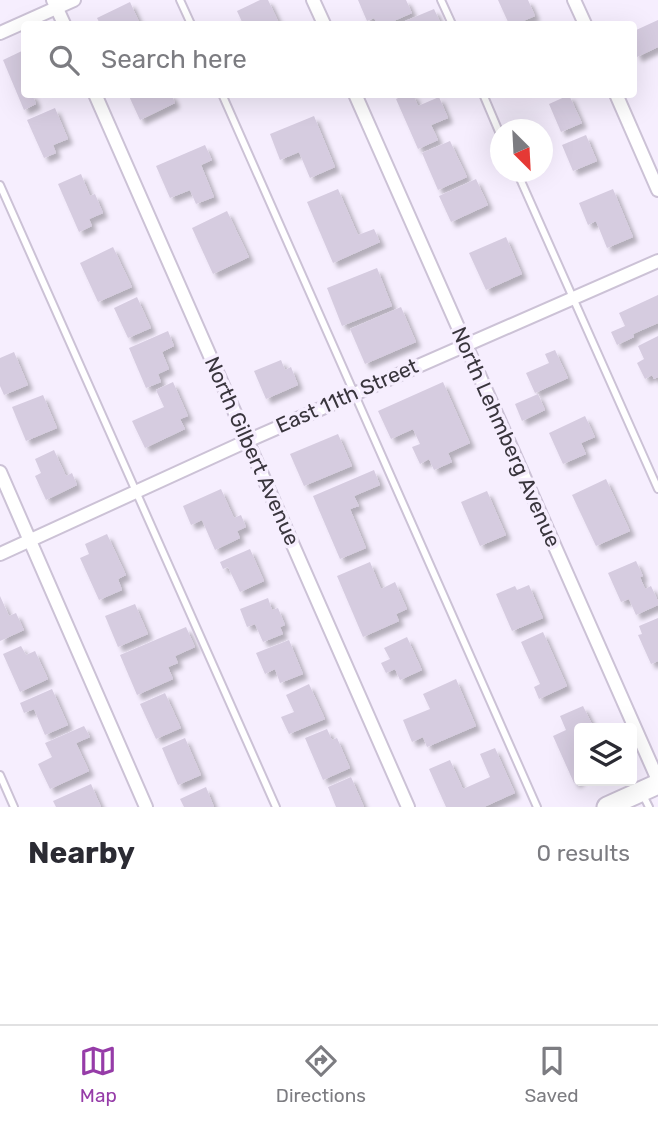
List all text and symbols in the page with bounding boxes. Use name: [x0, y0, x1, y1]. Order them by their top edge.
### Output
search box: [21, 21, 637, 98]
icon: search: [45, 41, 83, 79]
text: Search here: [101, 44, 247, 75]
north arrow: [490, 119, 553, 182]
street label: North Lehmberg Avenue: [447, 323, 566, 551]
street label: North Gilbert Avenue: [200, 353, 305, 549]
street label: East 11th Street: [272, 353, 422, 438]
map controls: [574, 723, 637, 786]
button: layers: [574, 723, 637, 786]
text: Nearby: [28, 835, 135, 871]
text: 0 results: [536, 839, 630, 867]
tab: Map: [79, 1042, 117, 1107]
tab: Directions: [276, 1042, 366, 1107]
tab: Saved: [524, 1042, 579, 1107]

